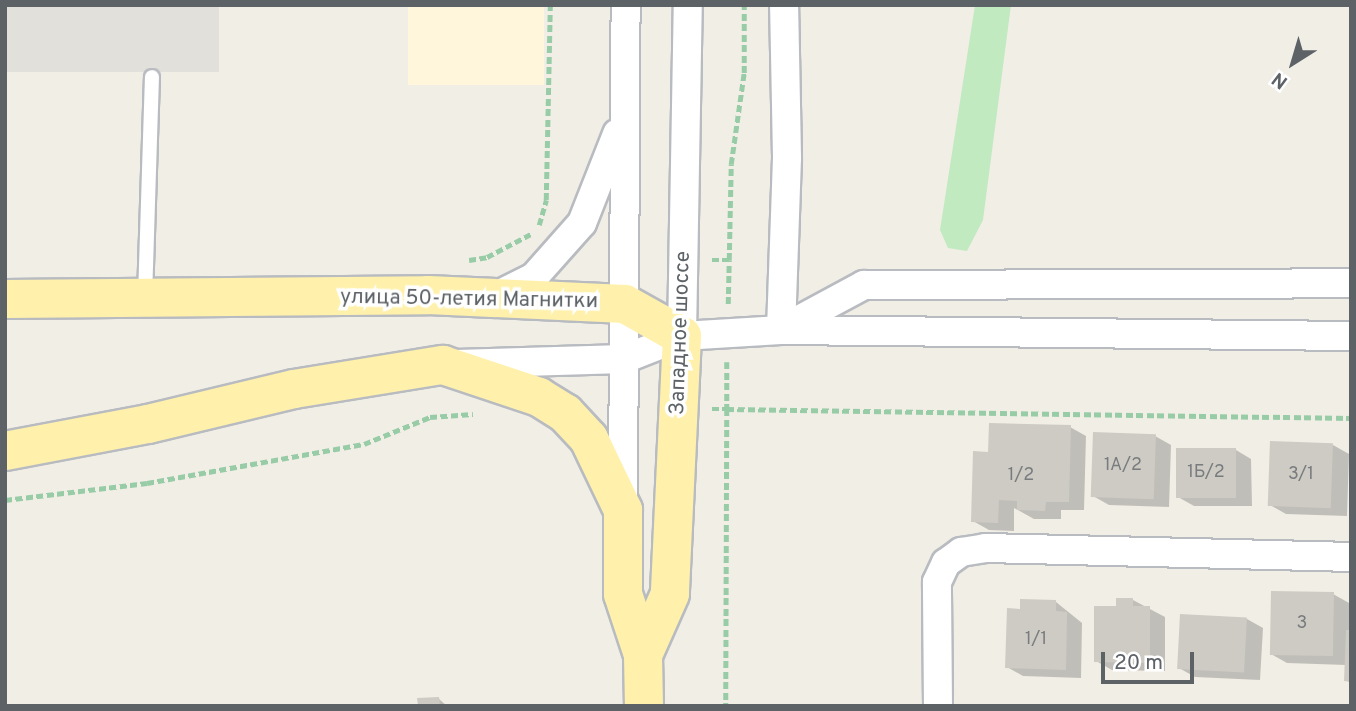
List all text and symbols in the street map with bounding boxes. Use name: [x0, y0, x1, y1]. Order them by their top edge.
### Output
north arrow: [1258, 28, 1328, 98]
text: N: [1268, 66, 1293, 93]
street label: Западное шоссе: [666, 251, 696, 415]
street label: улица 50-летия Магнитки: [340, 285, 598, 315]
house number: 1А/2: [1104, 455, 1142, 477]
house number: 1Б/2: [1187, 462, 1225, 484]
house number: 3/1: [1288, 464, 1314, 486]
house number: 1/2: [1008, 465, 1034, 487]
house number: 3: [1297, 613, 1307, 635]
house number: 1/1: [1025, 629, 1047, 651]
scale bar: [1104, 638, 1197, 682]
text: 20 m: [1114, 650, 1163, 677]

